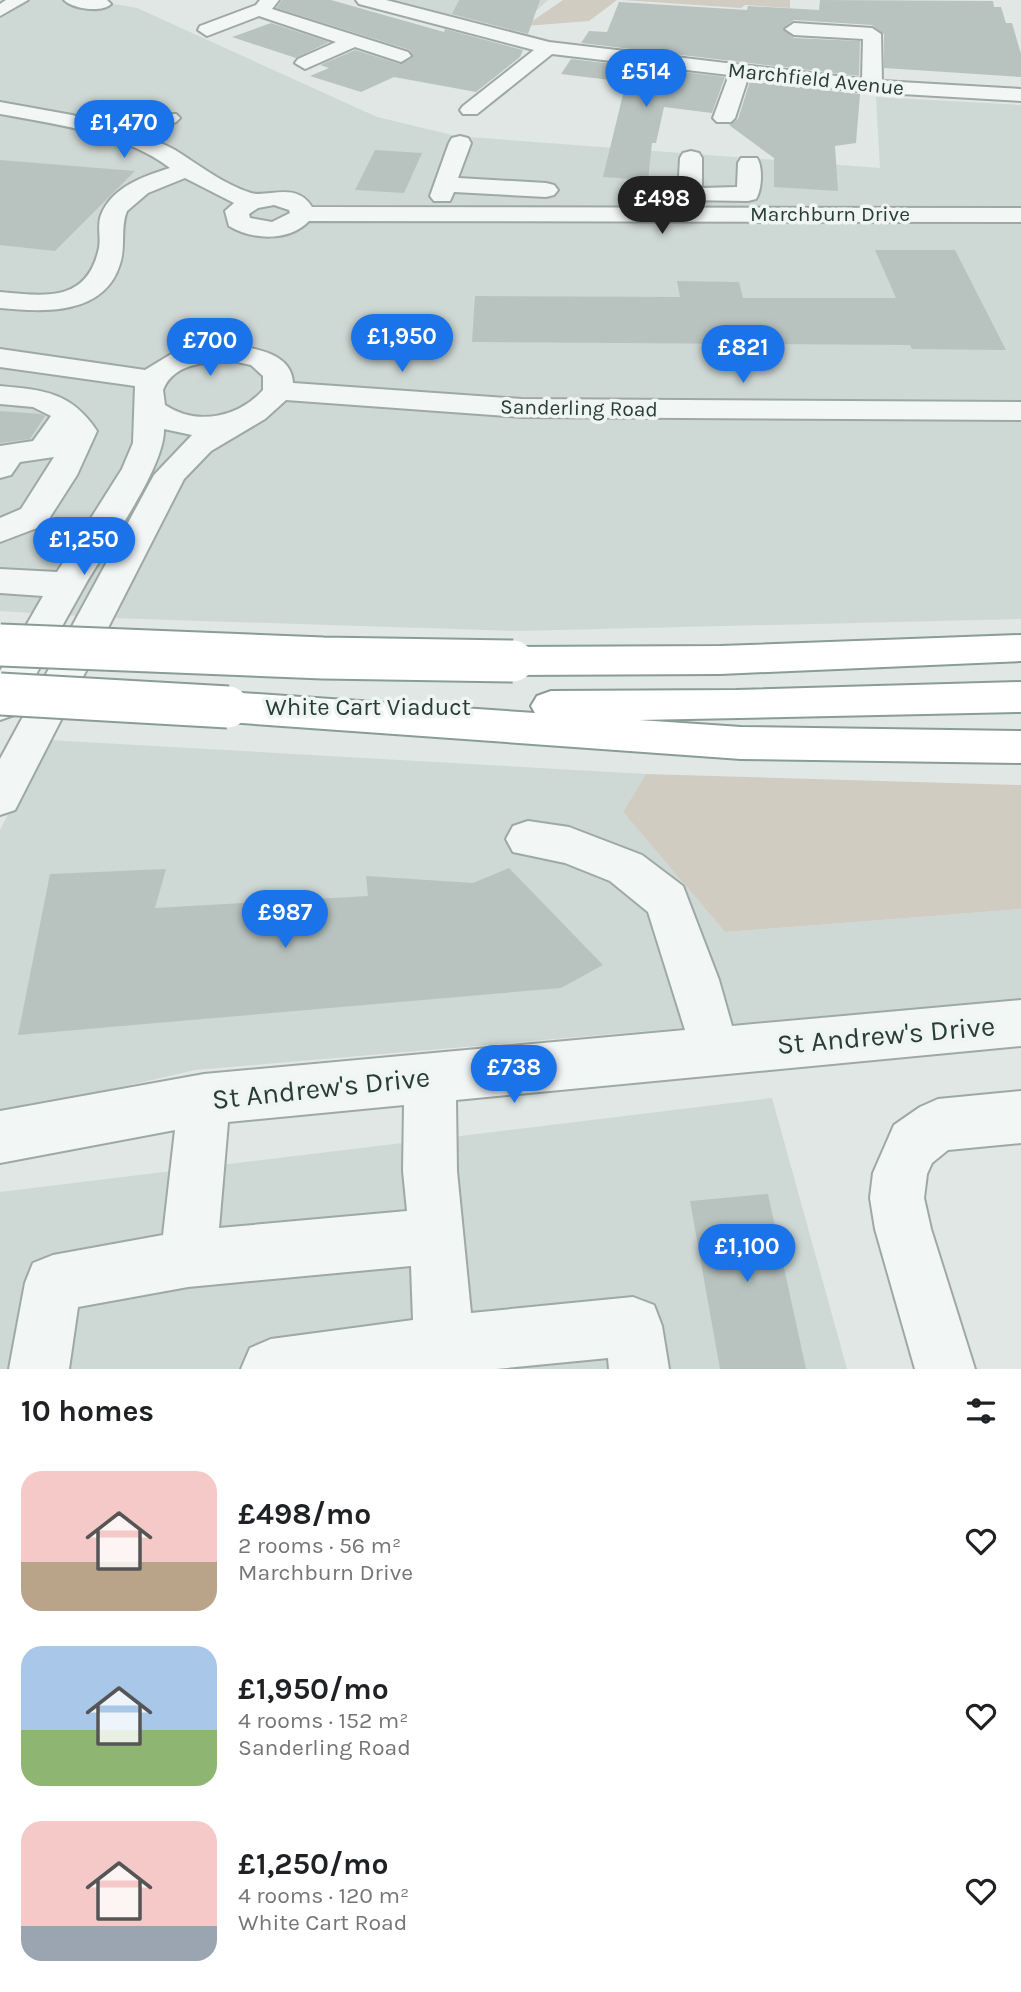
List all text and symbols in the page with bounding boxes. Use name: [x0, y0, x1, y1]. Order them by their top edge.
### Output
pin: £514: [605, 50, 687, 109]
text: £514: [621, 58, 671, 85]
street label: Marchfield Avenue: [727, 58, 905, 100]
pin: £1,470: [67, 100, 181, 160]
text: £1,470: [90, 109, 158, 136]
pin: £498: [621, 176, 703, 236]
text: £498: [634, 185, 690, 212]
street label: Marchburn Drive: [750, 202, 910, 226]
pin: £1,950: [345, 314, 459, 374]
pin: £700: [169, 318, 251, 378]
text: £1,950: [367, 323, 437, 350]
pin: £821: [702, 326, 784, 385]
text: £700: [183, 327, 237, 354]
text: £821: [718, 334, 768, 361]
street label: Sanderling Road: [500, 395, 658, 421]
pin: £1,250: [27, 518, 141, 577]
text: £1,250: [49, 526, 119, 553]
street label: White Cart Viaduct: [265, 693, 471, 721]
pin: £987: [244, 890, 326, 950]
text: £987: [258, 899, 312, 926]
street label: St Andrew's Drive: [775, 1009, 997, 1061]
pin: £738: [473, 1046, 555, 1105]
text: £738: [487, 1054, 541, 1081]
street label: St Andrew's Drive: [210, 1060, 432, 1116]
pin: £1,100: [690, 1224, 804, 1284]
text: £1,100: [714, 1233, 780, 1260]
icon: filters: [962, 1392, 1000, 1430]
text: 10 homes: [21, 1393, 154, 1429]
text: £498/mo: [238, 1496, 371, 1532]
icon: home: [77, 1499, 161, 1583]
icon: heart: [962, 1522, 1000, 1560]
text: 2 rooms · 56 m²: [238, 1532, 401, 1559]
text: Marchburn Drive: [238, 1559, 413, 1586]
text: £1,950/mo: [238, 1671, 389, 1707]
icon: home: [77, 1674, 161, 1758]
icon: heart: [962, 1697, 1000, 1735]
text: 4 rooms · 152 m²: [238, 1707, 409, 1734]
text: Sanderling Road: [238, 1734, 411, 1761]
text: £1,250/mo: [238, 1846, 389, 1882]
icon: home: [77, 1849, 161, 1933]
icon: heart: [962, 1872, 1000, 1910]
text: 4 rooms · 120 m²: [238, 1882, 409, 1909]
text: White Cart Road: [238, 1909, 407, 1936]

